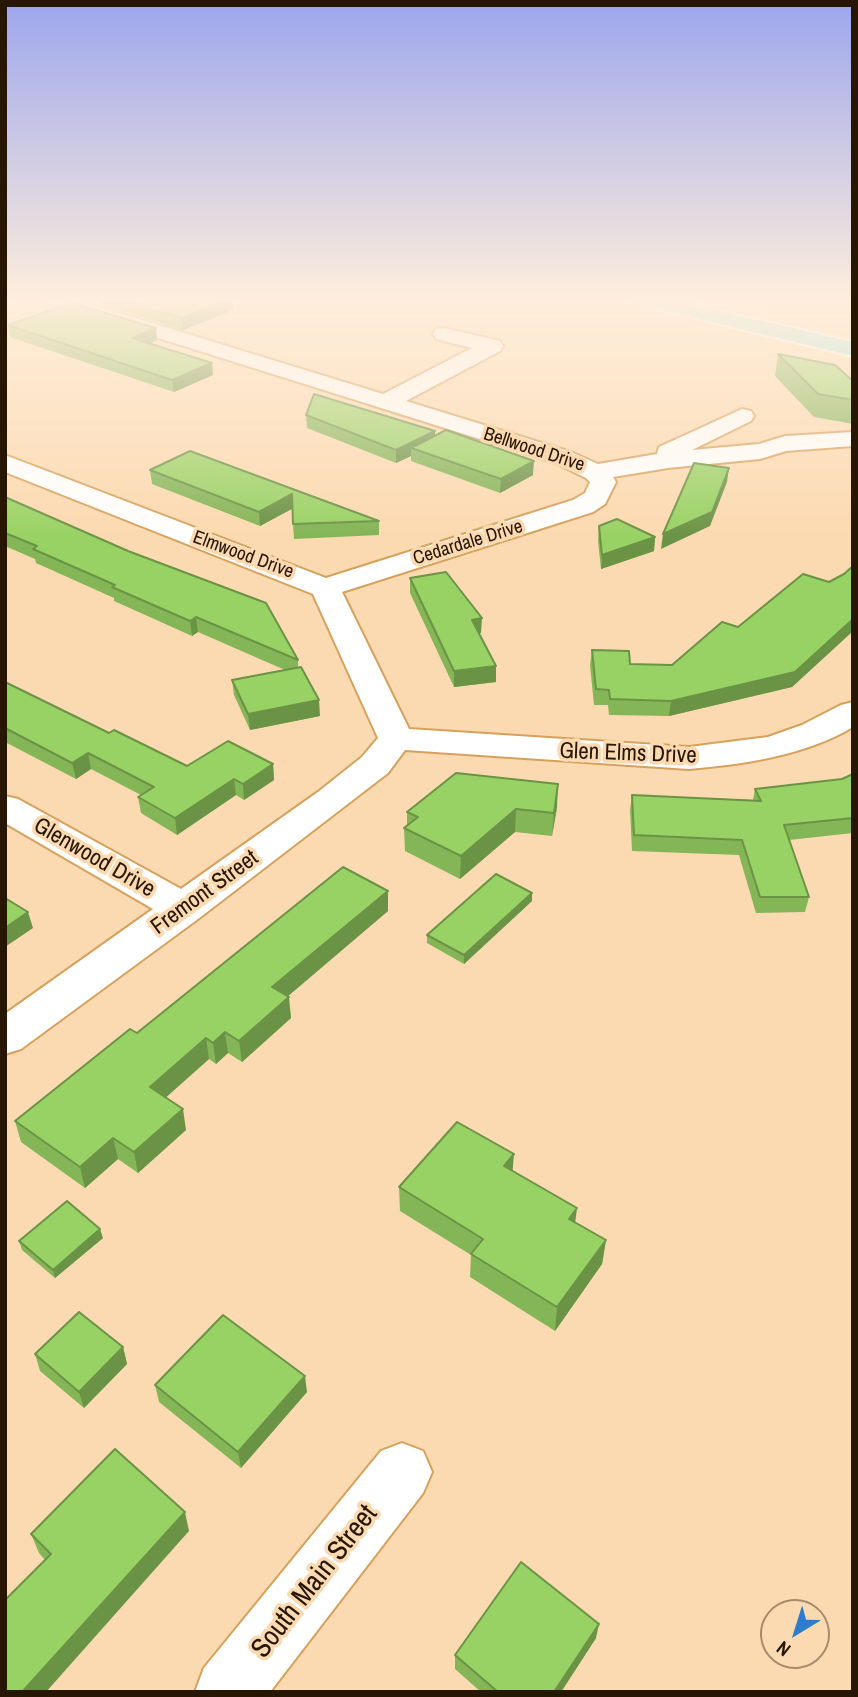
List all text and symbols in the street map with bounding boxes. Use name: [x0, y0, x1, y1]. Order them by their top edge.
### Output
street label: Bellwood Drive: [481, 423, 587, 477]
street label: Cedardale Drive: [410, 516, 526, 570]
street label: Elmwood Drive: [189, 526, 297, 584]
street label: Glen Elms Drive: [559, 738, 697, 770]
street label: Glenwood Drive: [29, 812, 159, 904]
street label: Fremont Street: [146, 845, 264, 941]
street label: South Main Street: [245, 1499, 385, 1665]
north arrow: [760, 1599, 830, 1669]
text: N: [771, 1635, 796, 1663]

